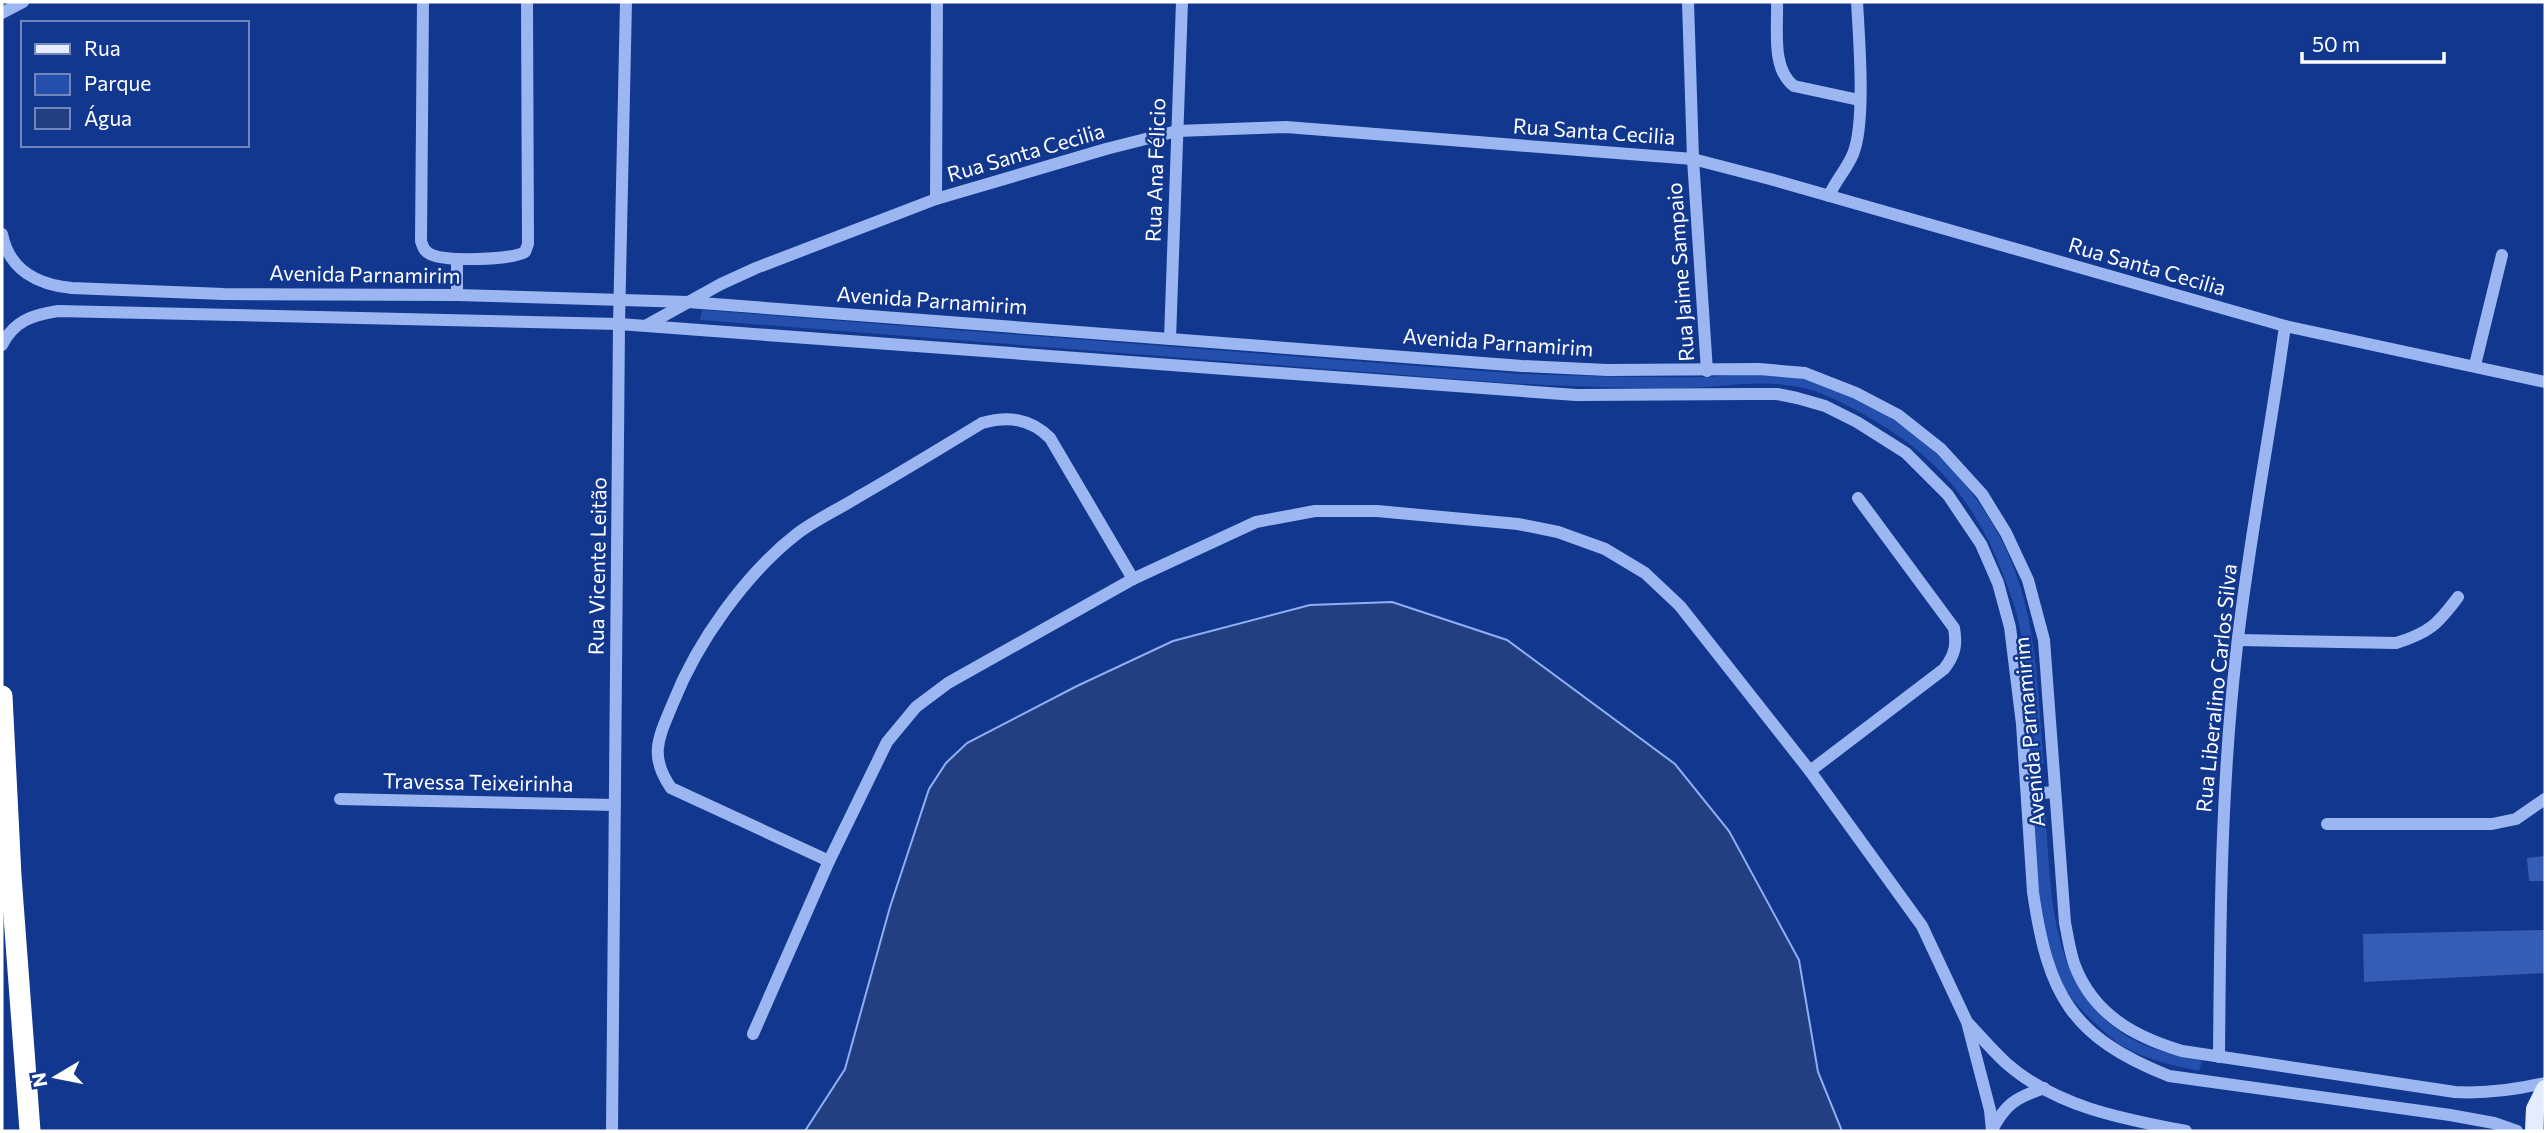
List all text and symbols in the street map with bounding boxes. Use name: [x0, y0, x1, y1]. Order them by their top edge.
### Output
legend: [21, 21, 248, 147]
scale bar: [2302, 21, 2444, 65]
text: 50 m: [2312, 31, 2360, 56]
text: Rua: [84, 35, 121, 60]
text: Parque: [84, 70, 151, 95]
street label: Rua Ana Félicio: [1139, 98, 1170, 242]
text: Água: [84, 105, 132, 130]
street label: Rua Santa Cecilia: [1512, 112, 1676, 149]
street label: Rua Santa Cecilia: [944, 117, 1107, 186]
street label: Rua Jaime Sampaio: [1661, 182, 1698, 363]
street label: Rua Santa Cecilia: [2066, 231, 2229, 300]
street label: Avenida Parnamirim: [269, 259, 461, 288]
street label: Avenida Parnamirim: [836, 280, 1028, 319]
street label: Avenida Parnamirim: [1402, 322, 1594, 361]
street label: Rua Vicente Leitão: [582, 477, 611, 655]
street label: Rua Liberalino Carlos Silva: [2190, 562, 2241, 813]
street label: Avenida Parnamirim: [2008, 636, 2049, 828]
street label: Travessa Teixeirinha: [383, 767, 573, 796]
north arrow: [21, 1042, 91, 1112]
text: N: [26, 1071, 51, 1089]

